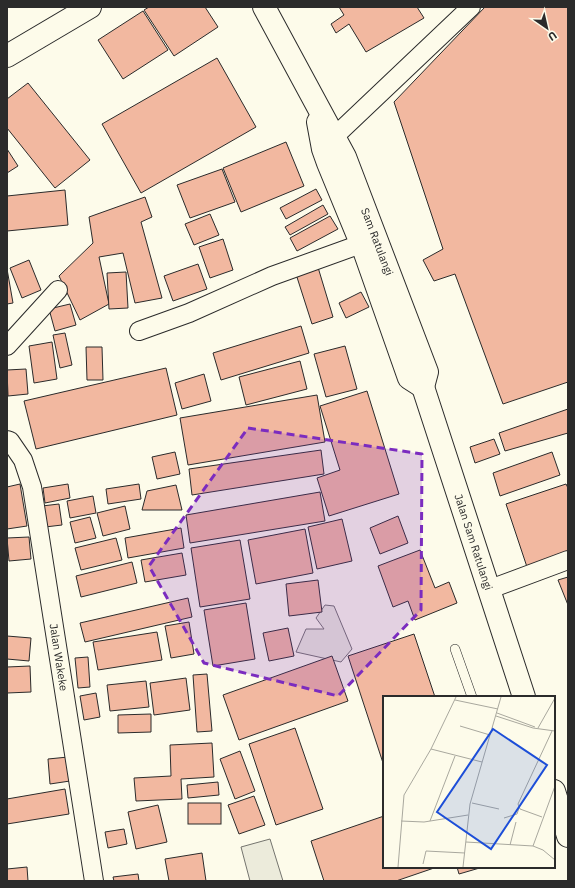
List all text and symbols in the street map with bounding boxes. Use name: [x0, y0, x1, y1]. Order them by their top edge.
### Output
north arrow: [527, 8, 567, 48]
text: U: [546, 28, 560, 44]
street label: Sam Ratulangi: [358, 206, 396, 277]
street label: Jalan Sam Ratulangi: [451, 492, 496, 592]
street label: Jalan Wakeke: [47, 623, 71, 692]
inset map: [383, 696, 555, 868]

